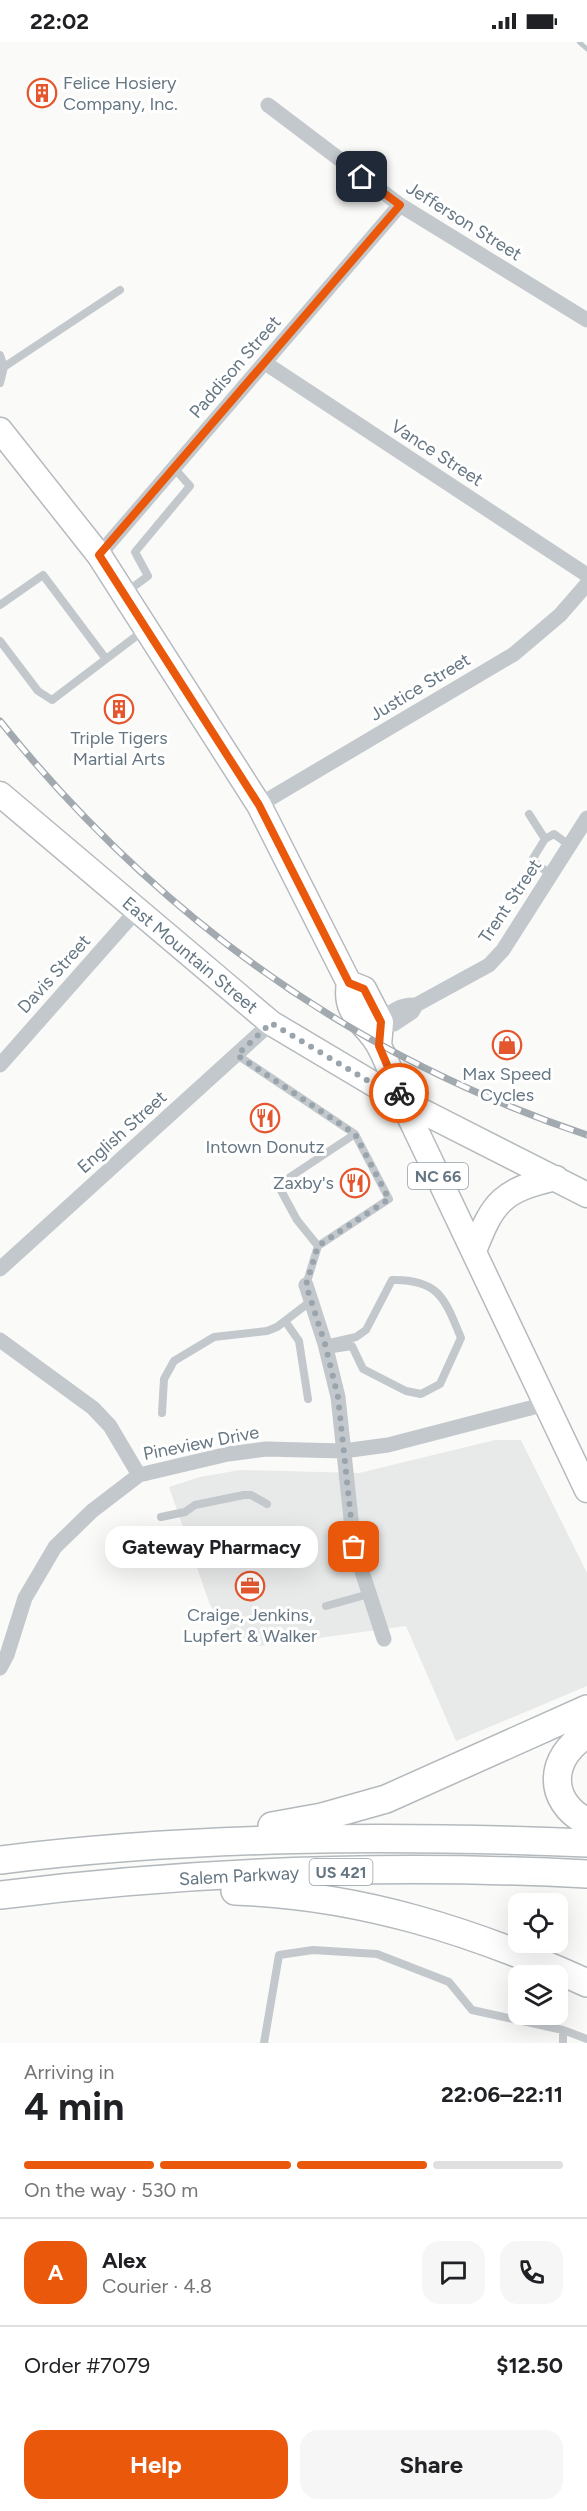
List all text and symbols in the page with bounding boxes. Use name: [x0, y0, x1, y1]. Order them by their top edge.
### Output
text: 22:02: [30, 8, 89, 35]
place label: Felice Hosiery Company, Inc.: [63, 72, 178, 115]
building icon: Felice Hosiery Company, Inc.: [26, 77, 58, 109]
pin: [336, 151, 387, 202]
icon: home: [345, 160, 378, 193]
street label: Jefferson Street: [402, 177, 526, 265]
street label: Paddison Street: [185, 311, 286, 423]
street label: Vance Street: [387, 415, 487, 491]
street label: Justice Street: [366, 648, 474, 726]
building icon: Triple Tigers Martial Arts: [103, 693, 135, 725]
place label: Triple Tigers Martial Arts: [70, 727, 168, 770]
street label: Trent Street: [474, 855, 546, 947]
street label: East Mountain Street: [118, 892, 262, 1018]
street label: Davis Street: [13, 930, 95, 1018]
shop icon: Max Speed Cycles: [491, 1029, 523, 1061]
courier: [369, 1063, 429, 1123]
place label: Max Speed Cycles: [462, 1063, 552, 1106]
icon: bike: [383, 1077, 416, 1110]
street label: English Street: [73, 1086, 171, 1178]
restaurant icon: Intown Donutz: [249, 1102, 281, 1134]
place label: Intown Donutz: [205, 1136, 325, 1158]
road number: NC 66: [408, 1163, 468, 1189]
restaurant icon: Zaxby's: [339, 1167, 371, 1199]
place label: Zaxby's: [273, 1172, 334, 1194]
street label: Pineview Drive: [141, 1421, 261, 1465]
pin: [328, 1521, 379, 1572]
callout: Gateway Pharmacy: [105, 1526, 318, 1568]
icon: bag: [337, 1530, 370, 1563]
text: Gateway Pharmacy: [122, 1535, 301, 1559]
office icon: Craige, Jenkins, Lupfert & Walker: [234, 1570, 266, 1602]
place label: Craige, Jenkins, Lupfert & Walker: [183, 1604, 317, 1647]
road number: US 421: [310, 1859, 372, 1885]
street label: Salem Parkway: [178, 1862, 300, 1890]
map controls: [508, 1893, 568, 2025]
button: locate: [508, 1893, 568, 1953]
button: layers: [508, 1965, 568, 2025]
text: Arriving in: [24, 2060, 114, 2084]
text: 22:06–22:11: [441, 2081, 563, 2108]
text: 4 min: [24, 2083, 124, 2130]
text: On the way · 530 m: [24, 2178, 198, 2202]
button: chat: [422, 2241, 485, 2304]
button: phone: [500, 2241, 563, 2304]
text: Alex: [102, 2247, 147, 2274]
text: A: [48, 2259, 63, 2286]
text: Courier · 4.8: [102, 2274, 212, 2298]
text: Order #7079: [24, 2352, 150, 2379]
text: $12.50: [496, 2352, 563, 2379]
button: Help: [24, 2430, 288, 2499]
button: Share: [300, 2430, 563, 2499]

